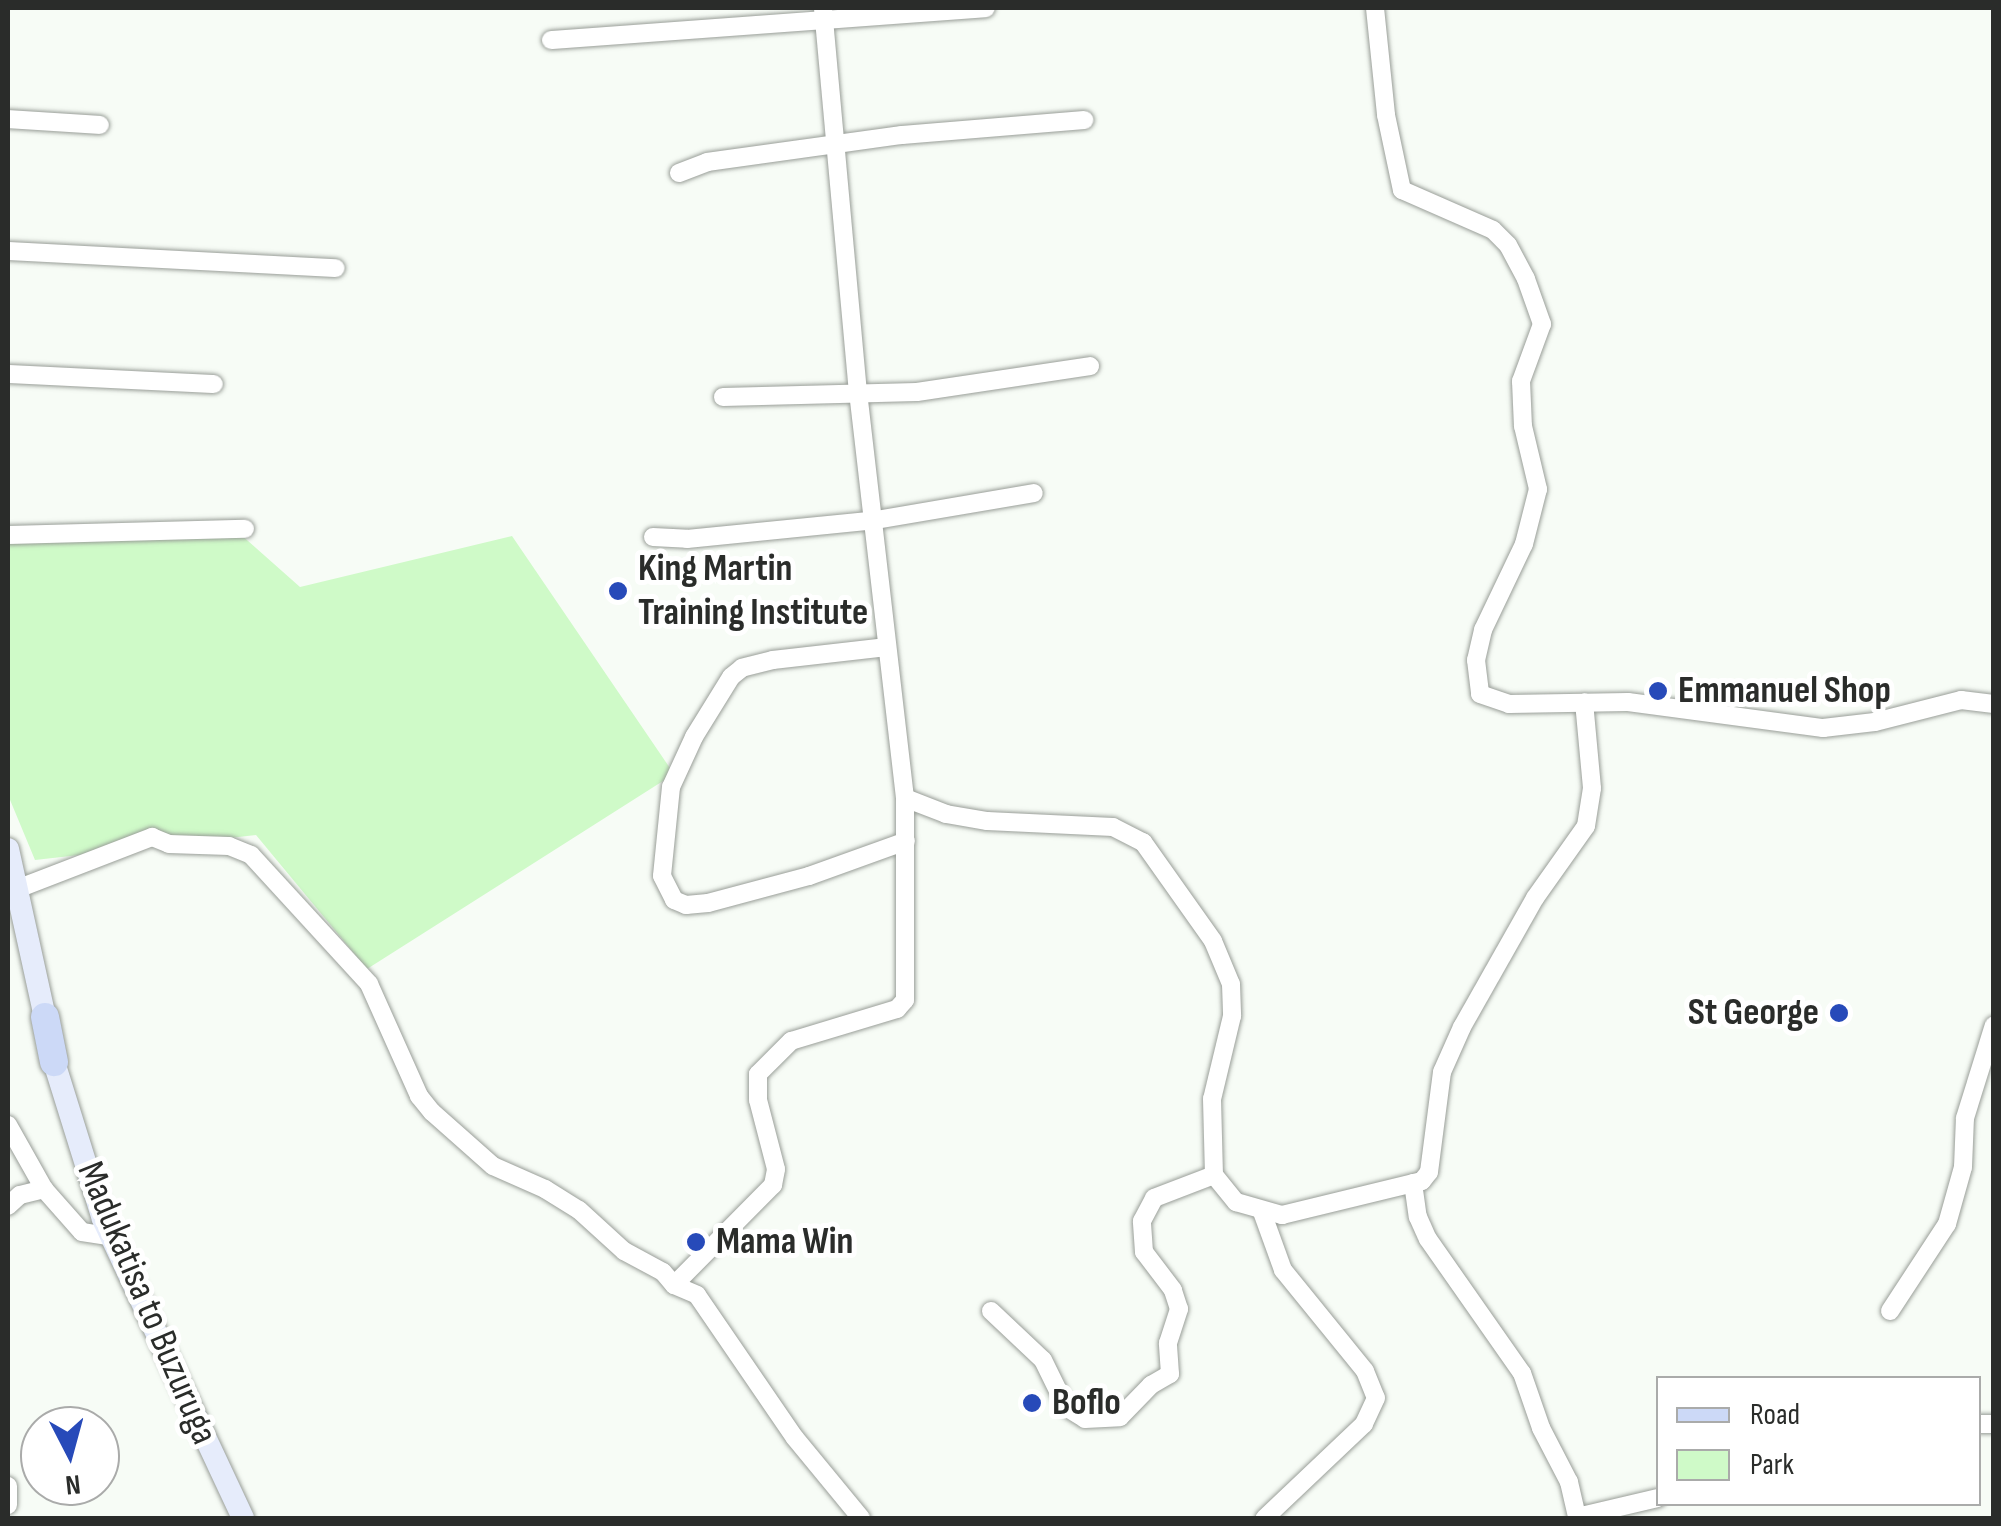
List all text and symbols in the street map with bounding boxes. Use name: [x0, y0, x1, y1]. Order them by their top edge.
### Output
place label: King Martin Training Institute: [638, 546, 868, 636]
marker: King Martin Training Institute: [607, 580, 629, 602]
place label: Emmanuel Shop: [1678, 668, 1891, 714]
marker: Emmanuel Shop: [1647, 680, 1669, 702]
place label: St George: [1688, 990, 1819, 1036]
marker: St George: [1828, 1002, 1850, 1024]
street label: Madukatisa to Buzuruga: [67, 1155, 227, 1451]
place label: Mama Win: [716, 1219, 853, 1265]
marker: Mama Win: [685, 1231, 707, 1253]
legend: [1656, 1376, 1981, 1506]
place label: Boflo: [1052, 1380, 1121, 1426]
marker: Boflo: [1021, 1392, 1043, 1414]
text: Road: [1750, 1397, 1800, 1433]
north arrow: [20, 1406, 120, 1506]
text: Park: [1750, 1447, 1794, 1483]
text: N: [64, 1467, 82, 1502]

